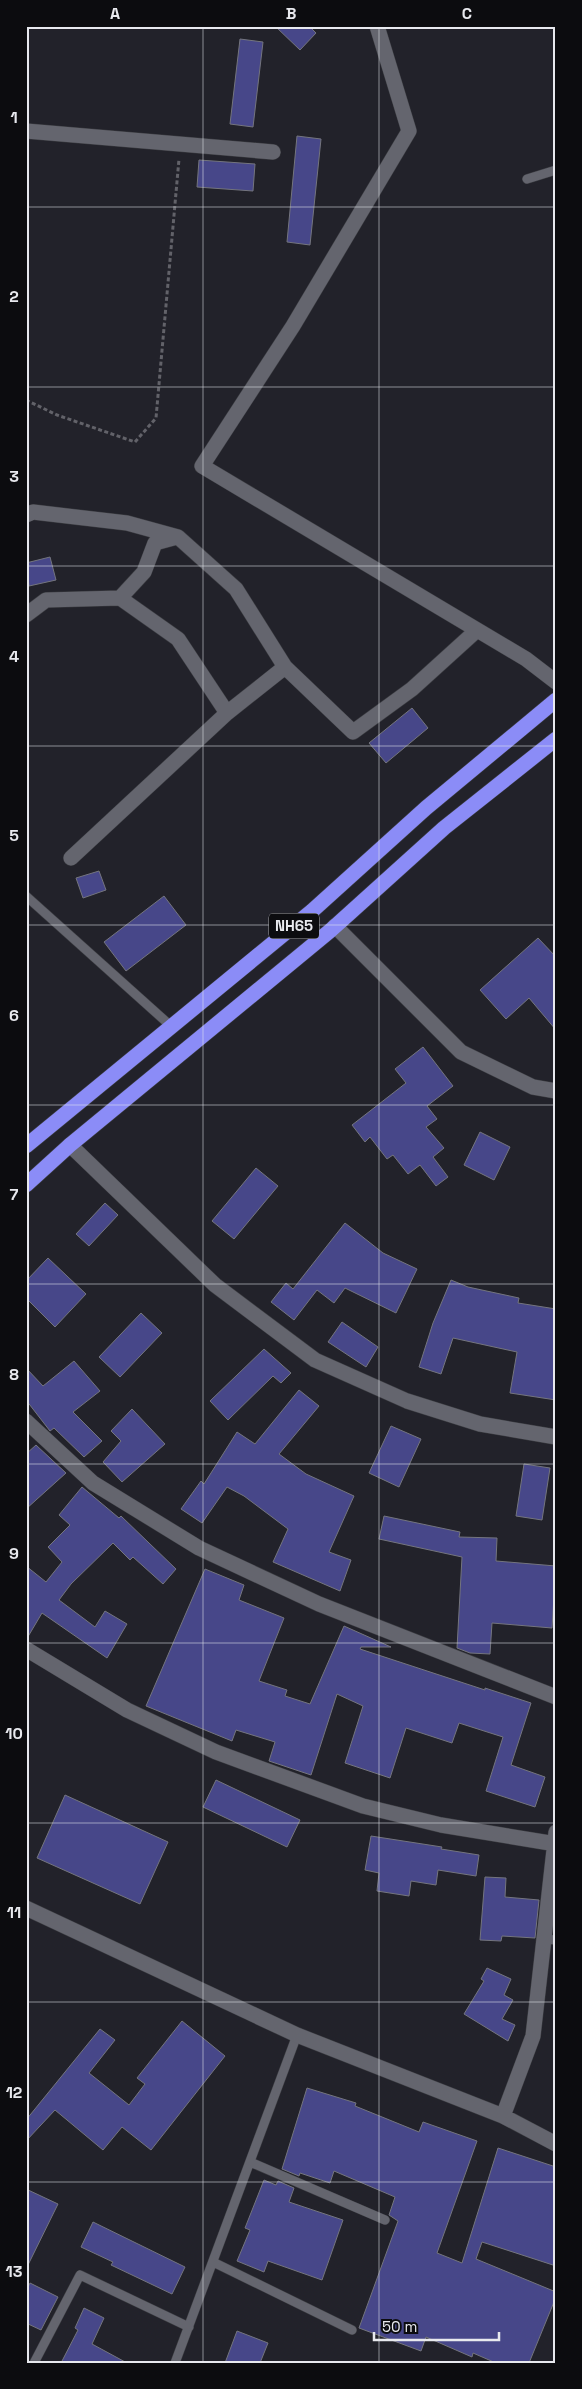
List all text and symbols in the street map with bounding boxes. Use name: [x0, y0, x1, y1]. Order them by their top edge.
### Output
text: A: [110, 3, 120, 24]
text: B: [286, 3, 296, 24]
text: C: [462, 3, 472, 24]
text: 1: [10, 107, 18, 128]
text: 2: [9, 286, 19, 307]
text: 3: [9, 466, 19, 487]
text: 4: [9, 646, 19, 667]
text: 5: [9, 825, 19, 846]
road number: NH65: [269, 914, 319, 938]
text: 6: [9, 1005, 19, 1026]
text: 7: [10, 1184, 19, 1205]
text: 8: [9, 1364, 19, 1385]
text: 9: [9, 1543, 19, 1564]
text: 10: [5, 1723, 23, 1744]
text: 11: [7, 1902, 21, 1923]
text: 12: [6, 2082, 22, 2103]
text: 13: [6, 2261, 23, 2282]
scale bar: [374, 2309, 500, 2341]
text: 50 m: [382, 2317, 417, 2336]

